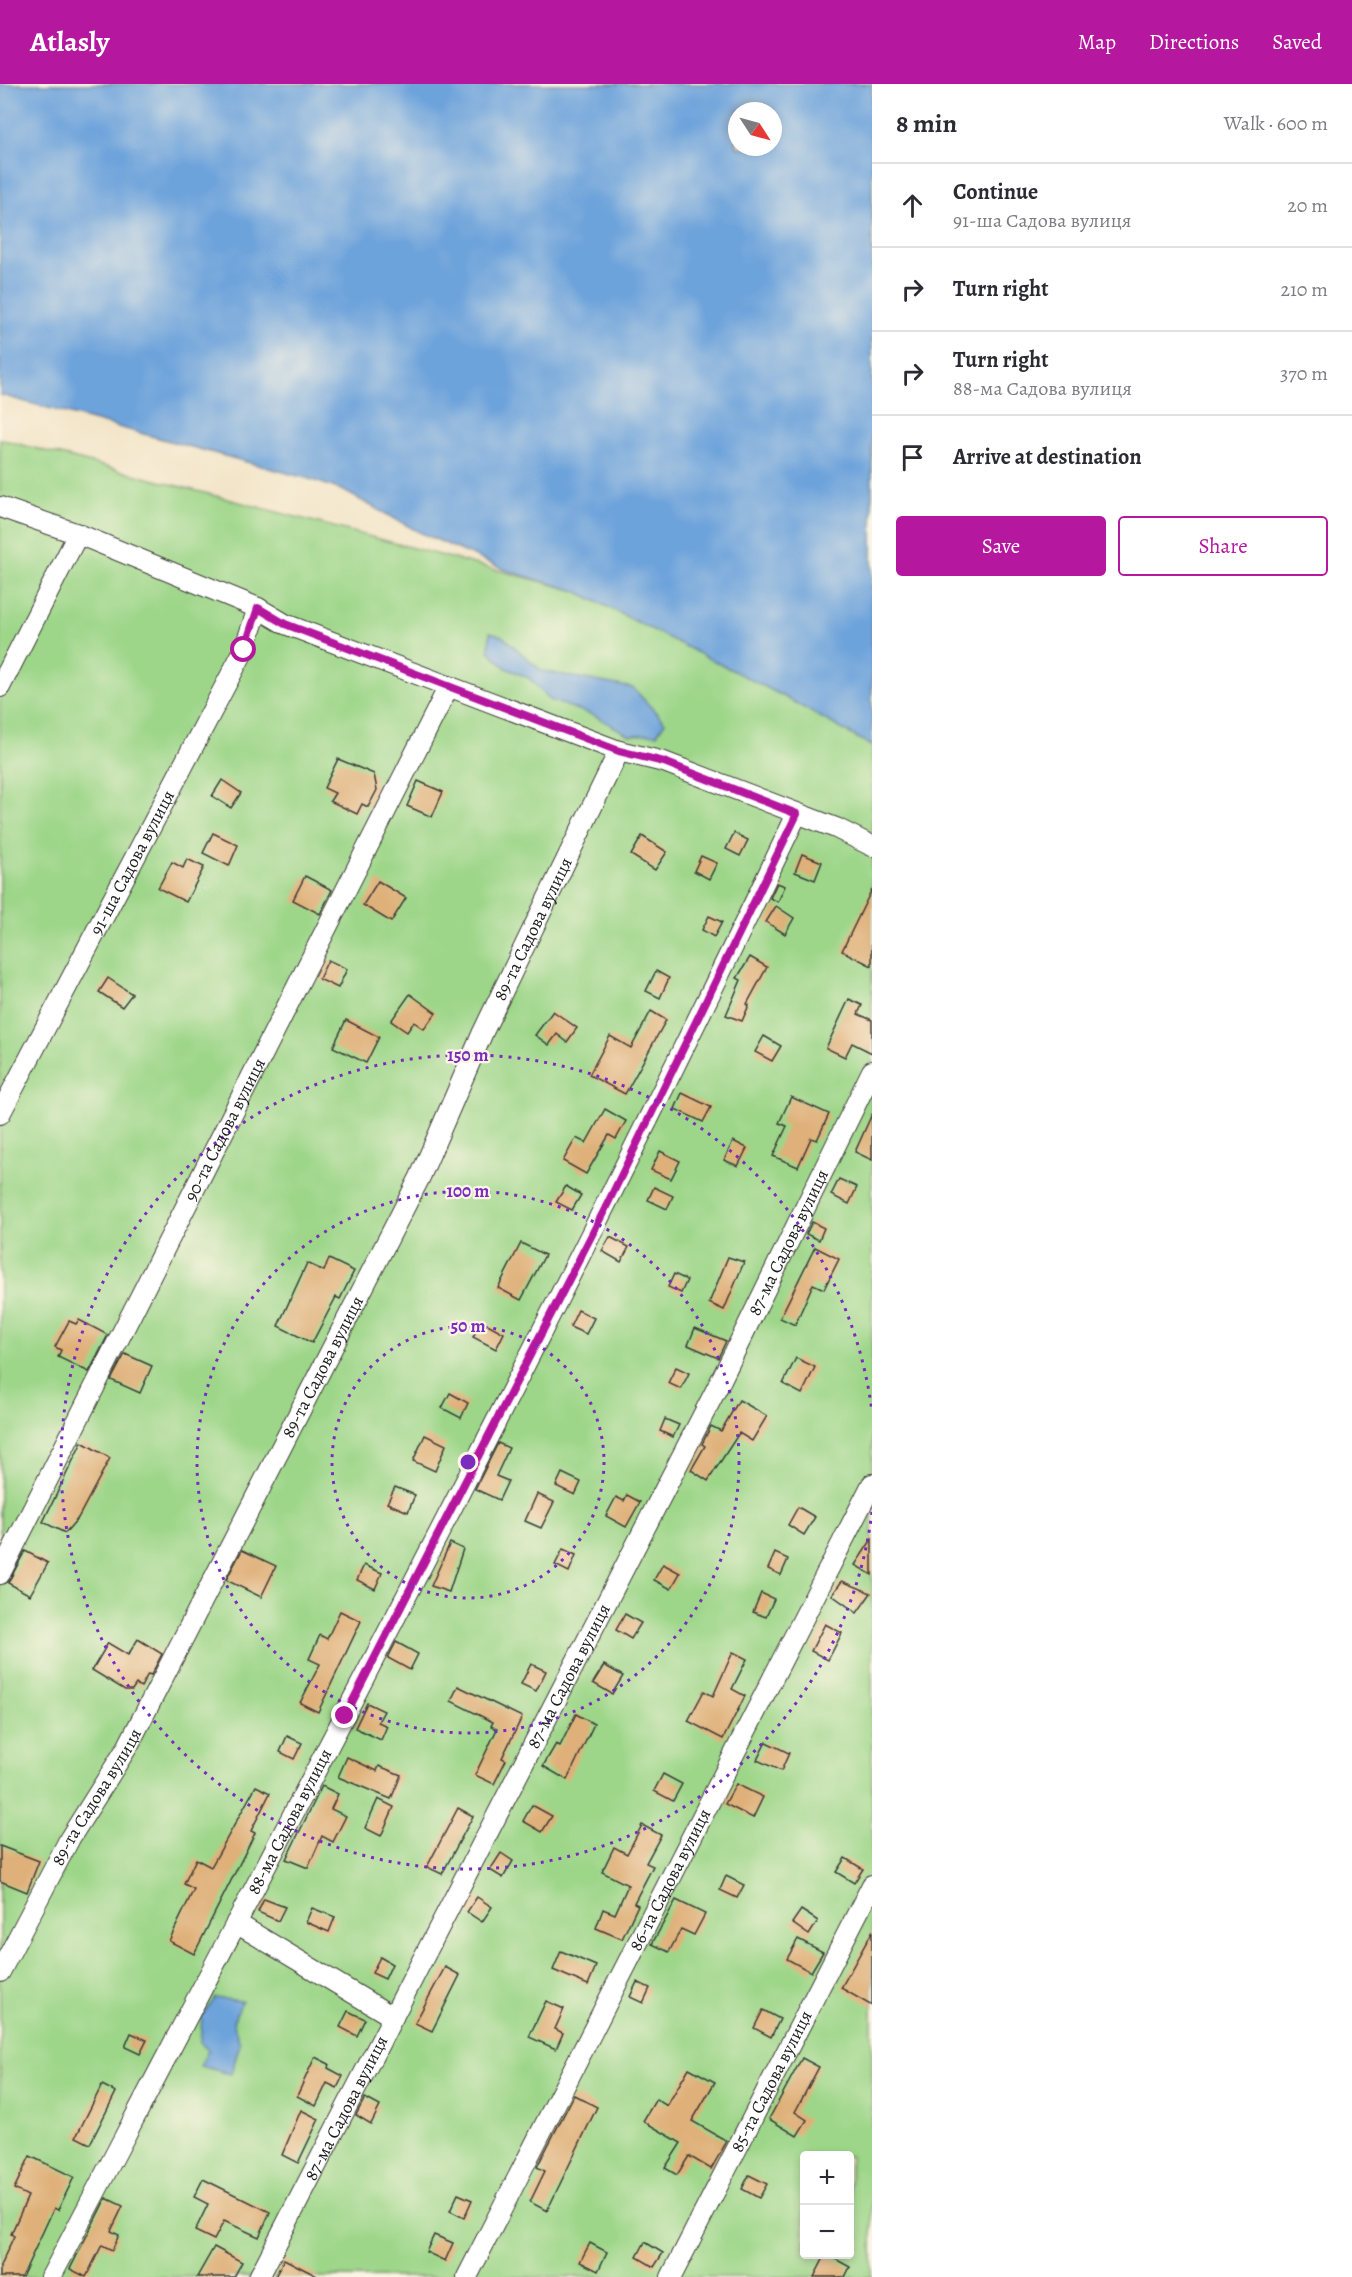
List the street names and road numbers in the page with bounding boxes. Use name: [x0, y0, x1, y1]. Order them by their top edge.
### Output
street label: 91-ша Садова вулиця: [84, 786, 180, 939]
street label: 89-та Садова вулиця: [488, 853, 578, 1005]
street label: 90-та Садова вулиця: [178, 1054, 271, 1205]
street label: 87-ма Садова вулиця: [742, 1165, 834, 1320]
street label: 89-та Садова вулиця: [276, 1292, 369, 1442]
street label: 87-ма Садова вулиця: [521, 1599, 616, 1753]
street label: 89-та Садова вулиця: [46, 1724, 147, 1870]
street label: 88-ма Садова вулиця: [241, 1745, 337, 1899]
street label: 86-та Садова вулиця: [624, 1805, 716, 1955]
street label: 85-та Садова вулиця: [725, 2006, 818, 2156]
street label: 87-ма Садова вулиця: [299, 2031, 393, 2185]

